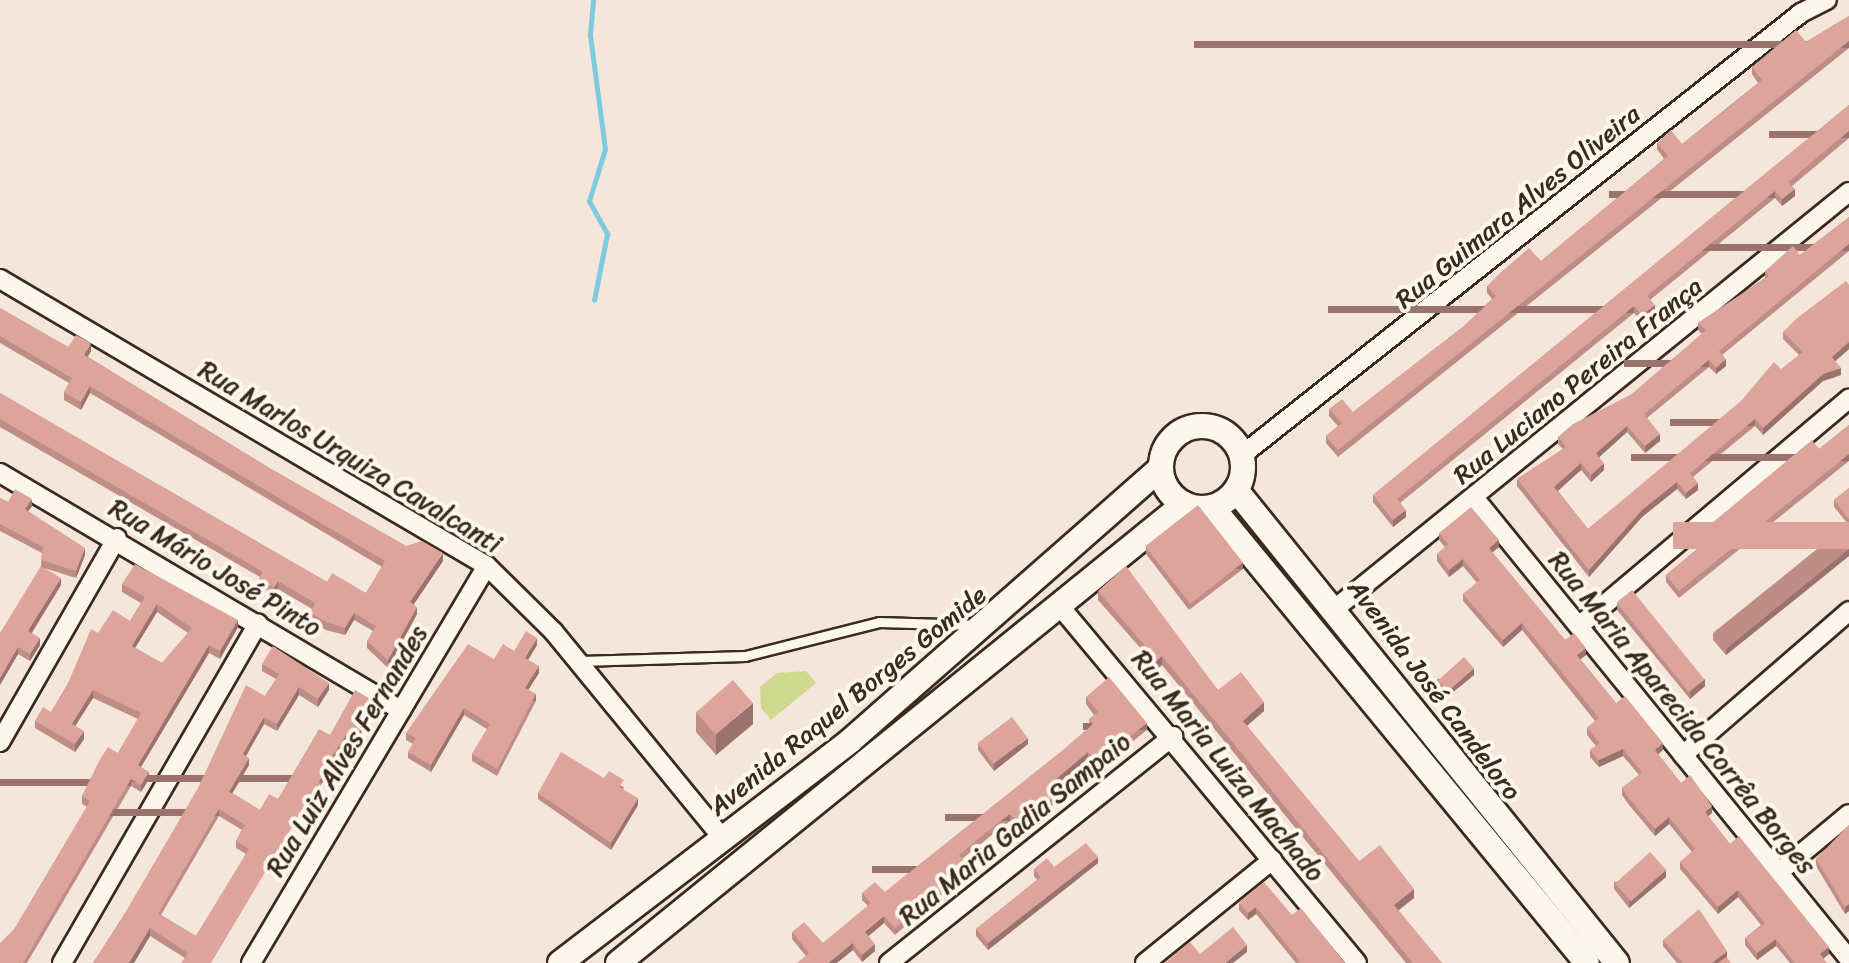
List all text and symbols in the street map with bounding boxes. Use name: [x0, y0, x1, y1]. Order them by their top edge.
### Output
street label: Rua Guimara Alves Oliveira: [1389, 99, 1647, 315]
street label: Rua Luciano Pereira França: [1447, 271, 1709, 491]
street label: Rua Marlos Urquiza Cavalcanti: [193, 354, 507, 560]
street label: Rua Mário José Pinto: [104, 493, 326, 643]
street label: Rua Maria Aparecida Corrêa Borges: [1543, 546, 1821, 880]
street label: Avenida José Candeloro: [1341, 573, 1527, 807]
street label: Avenida Raquel Borges Gomide: [704, 580, 992, 822]
street label: Rua Luiz Alves Fernandes: [260, 620, 434, 882]
street label: Rua Maria Luiza Machado: [1125, 645, 1331, 887]
street label: Rua Maria Gadia Sampaio: [893, 726, 1137, 932]

